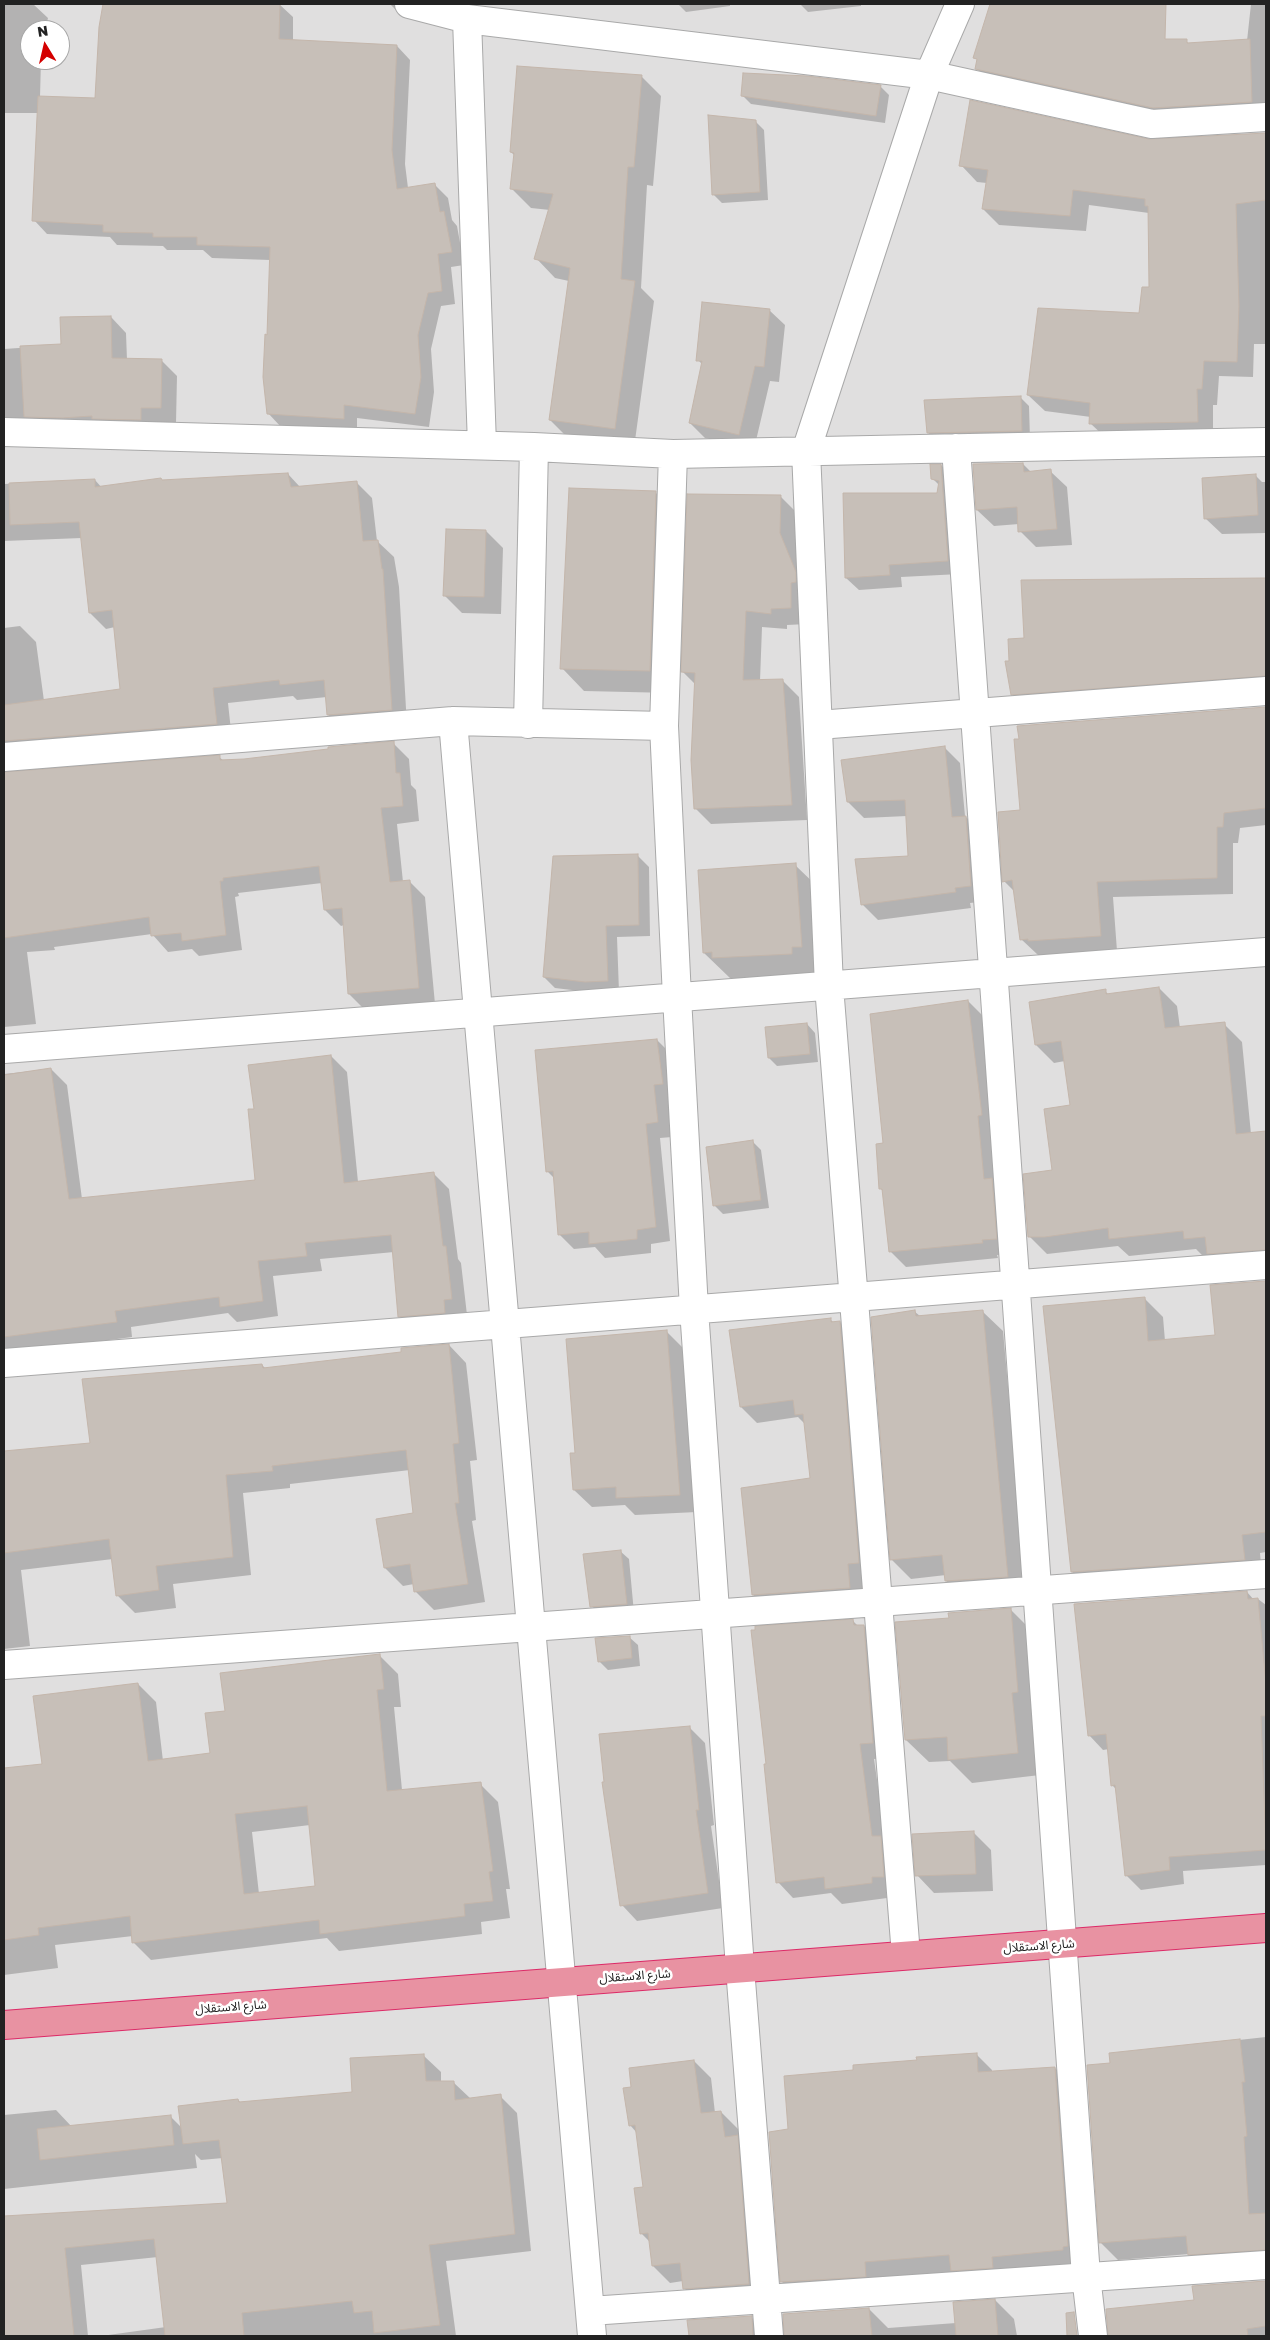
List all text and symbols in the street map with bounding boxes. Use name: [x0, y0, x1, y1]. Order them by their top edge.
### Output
north arrow: [20, 20, 70, 70]
text: N: [36, 21, 49, 40]
street label: شارع الاستقلال: [1003, 1936, 1075, 1956]
street label: شارع الاستقلال: [599, 1966, 671, 1986]
street label: شارع الاستقلال: [195, 1997, 267, 2017]

